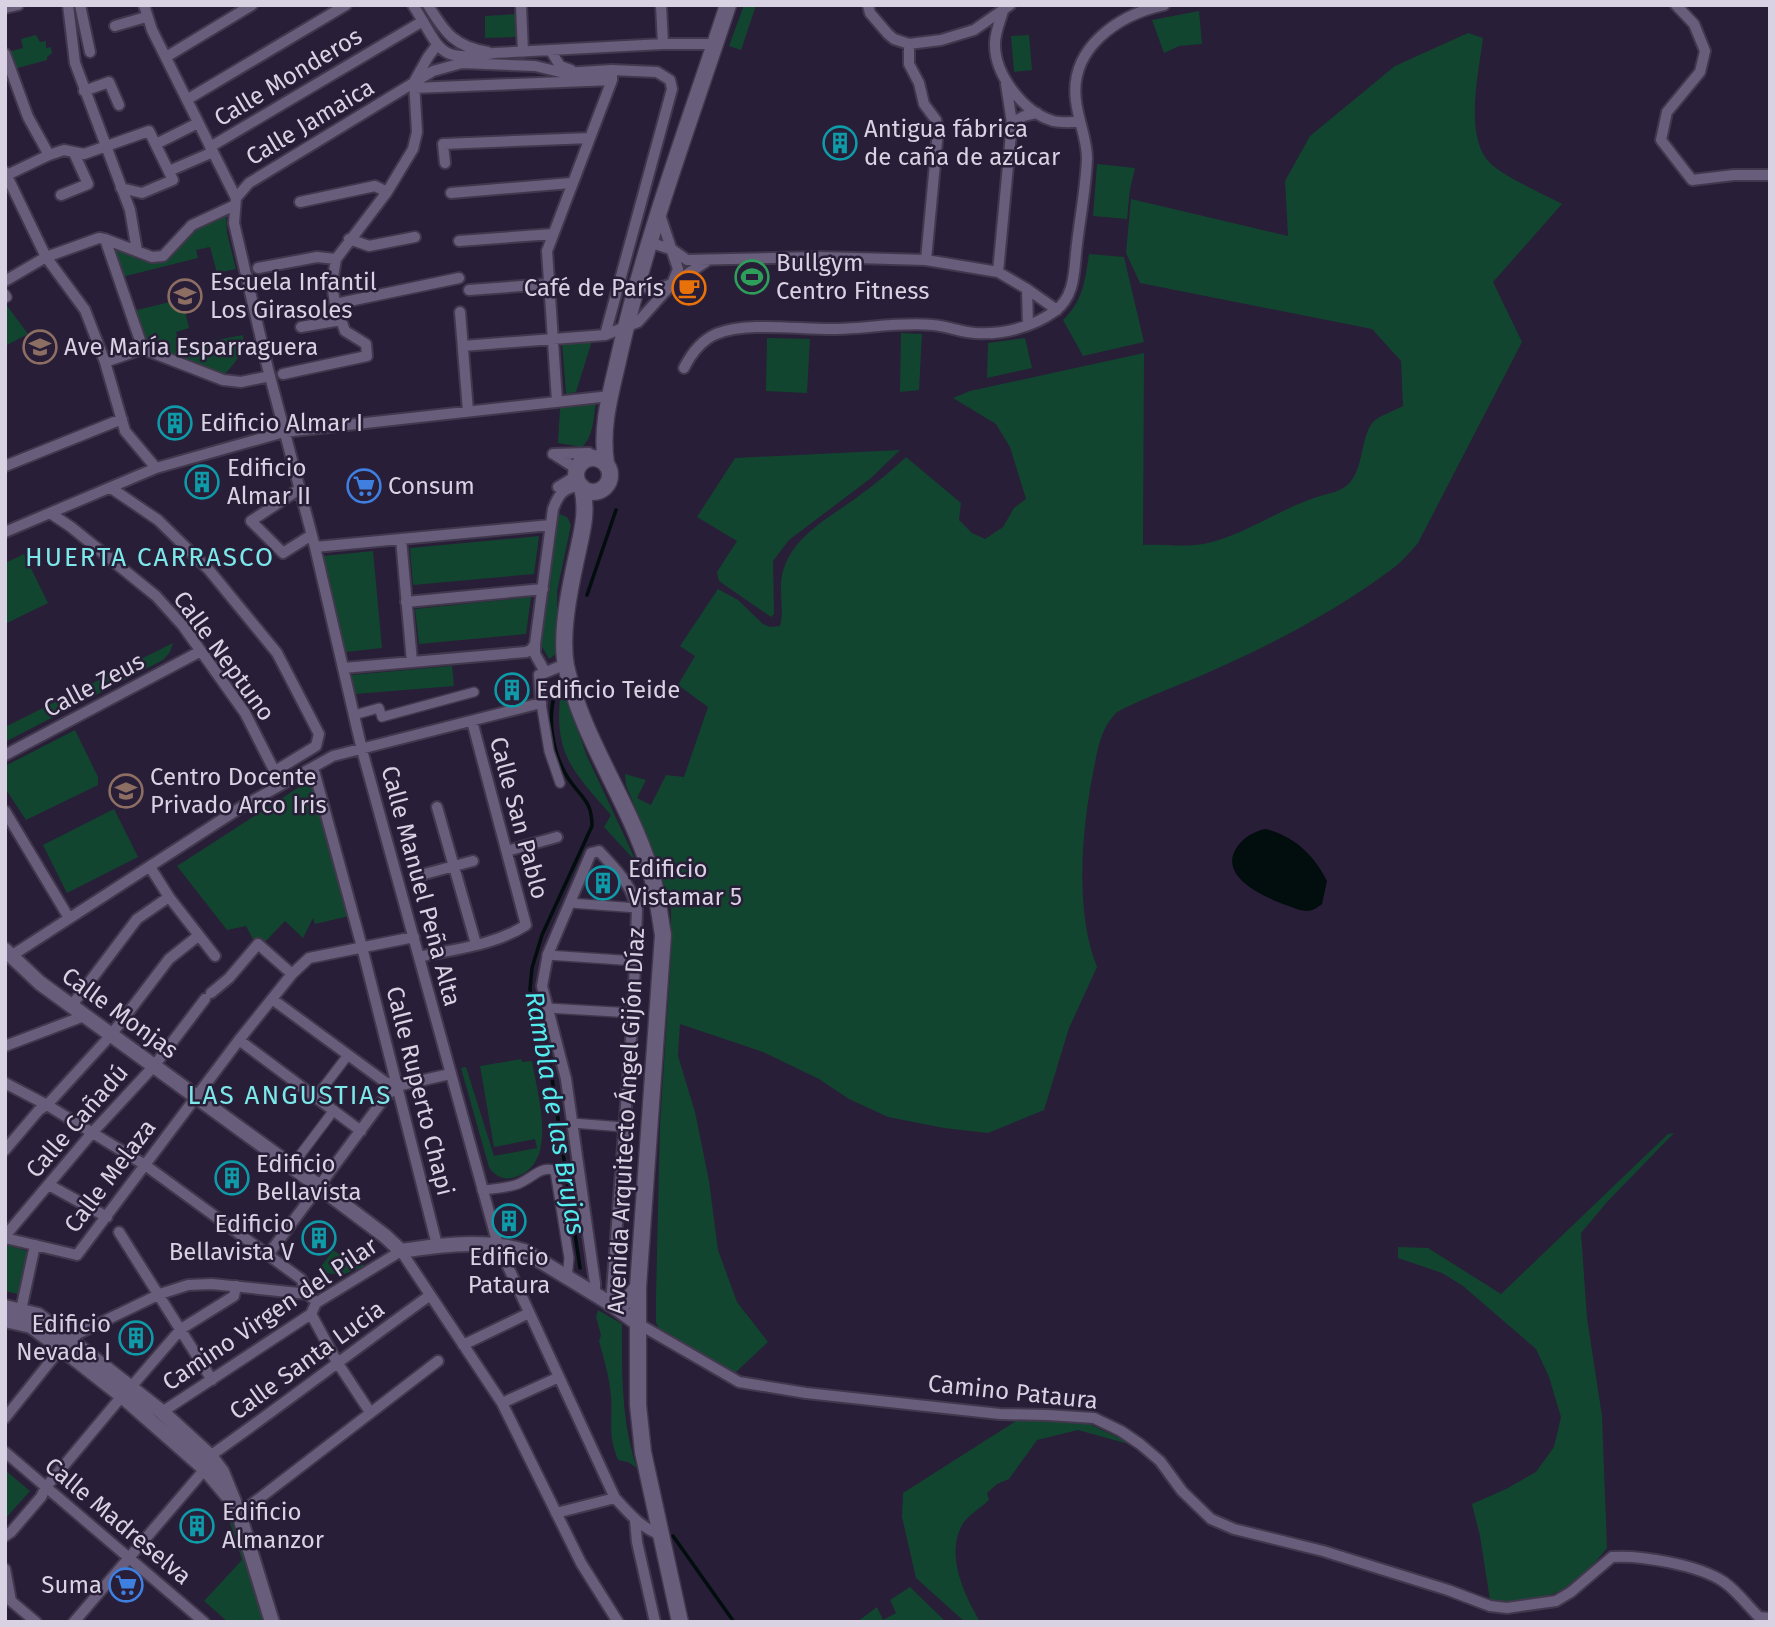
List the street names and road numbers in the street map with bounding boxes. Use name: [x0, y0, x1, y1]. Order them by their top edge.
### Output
street label: Calle Monderos: [209, 22, 367, 132]
street label: Calle Jamaica: [241, 73, 379, 171]
street label: Calle Neptuno: [167, 586, 281, 726]
street label: Calle Zeus: [39, 647, 149, 723]
street label: Calle San Pablo: [484, 734, 554, 902]
street label: Calle Manuel Peña Alta: [375, 763, 467, 1009]
street label: Avenida Arquitecto Ángel Gijón Díaz: [601, 927, 650, 1315]
street label: Calle Monjas: [56, 961, 184, 1065]
street label: Calle Ruperto Chapi: [380, 984, 460, 1198]
street label: Calle Cañadú: [20, 1059, 134, 1183]
street label: Calle Melaza: [58, 1114, 162, 1238]
street label: Camino Virgen del Pilar: [157, 1231, 383, 1396]
street label: Calle Santa Lucia: [224, 1294, 390, 1426]
street label: Camino Pataura: [927, 1369, 1099, 1415]
street label: Calle Madreselva: [39, 1452, 197, 1590]

